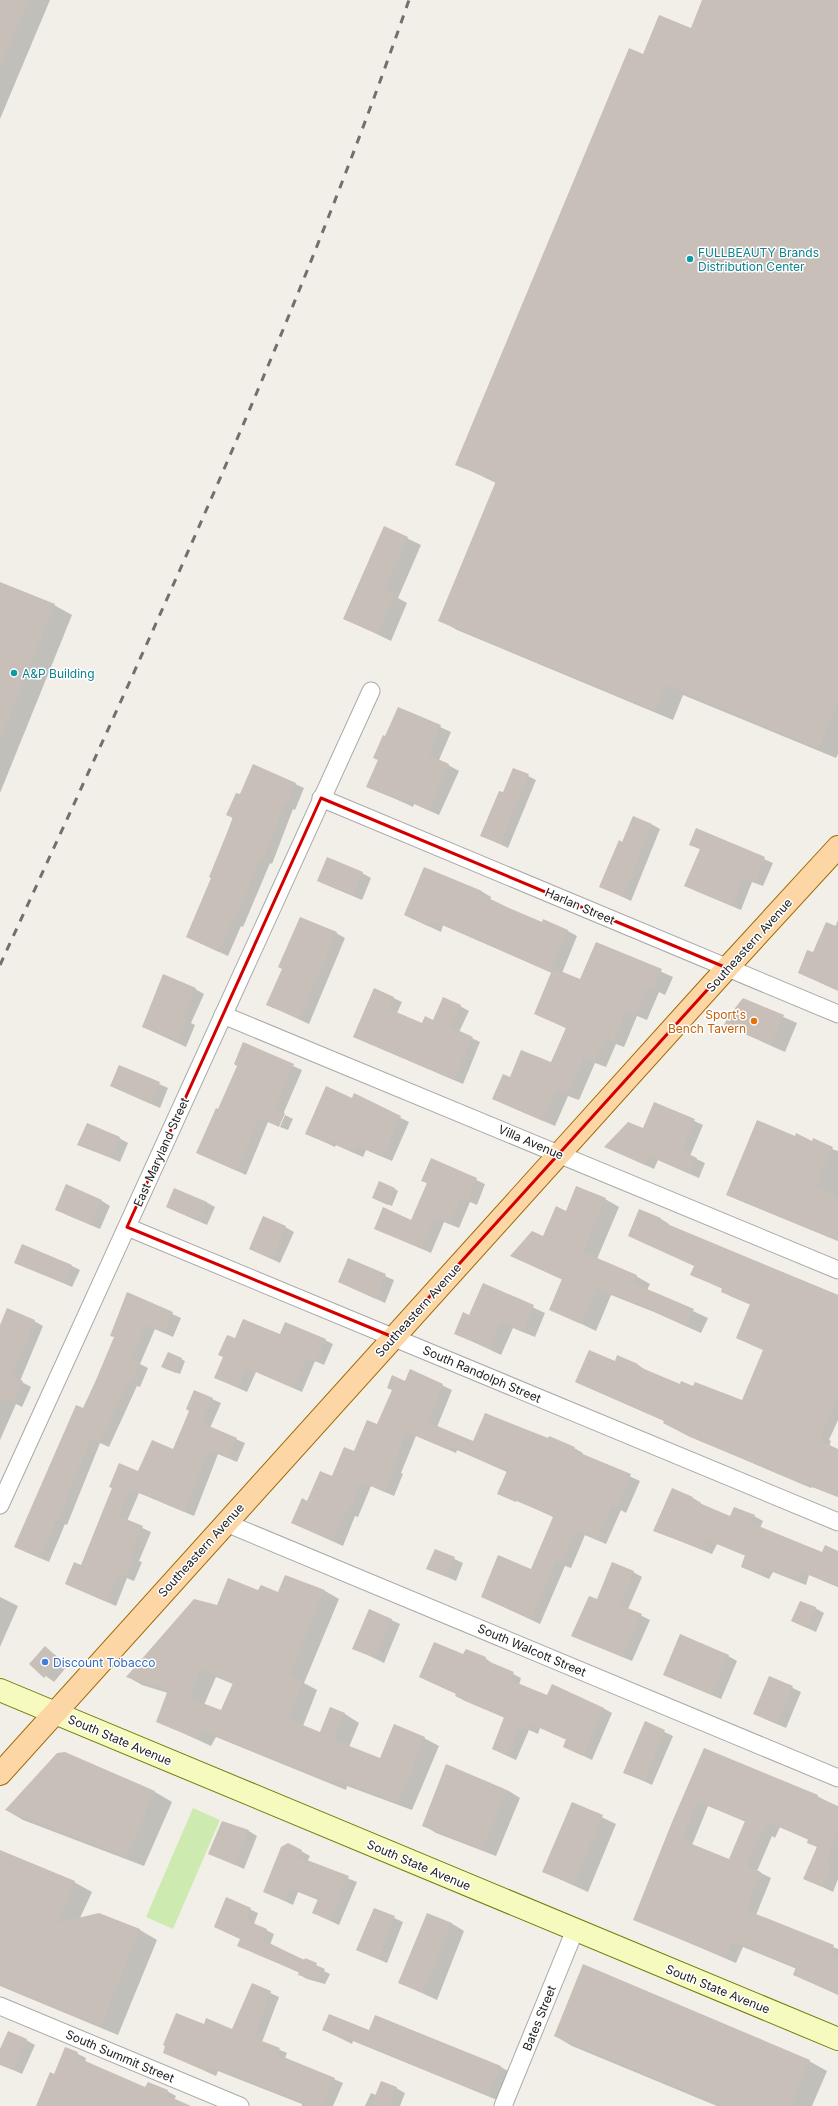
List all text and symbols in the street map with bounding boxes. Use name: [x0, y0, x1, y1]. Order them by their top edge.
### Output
place label: FULLBEAUTY Brands Distribution Center: [698, 245, 819, 274]
marker: FULLBEAUTY Brands Distribution Center: [685, 254, 695, 264]
place label: A&P Building: [22, 666, 95, 681]
marker: A&P Building: [9, 668, 19, 678]
street label: Harlan Street: [543, 885, 617, 927]
street label: Southeastern Avenue: [703, 895, 795, 995]
place label: Sport's Bench Tavern: [668, 1007, 746, 1036]
marker: Sport's Bench Tavern: [749, 1016, 759, 1026]
street label: East Maryland Street: [130, 1095, 192, 1209]
street label: Villa Avenue: [496, 1122, 566, 1162]
street label: Southeastern Avenue: [372, 1260, 464, 1360]
street label: South Randolph Street: [421, 1342, 543, 1406]
street label: Southeastern Avenue: [155, 1500, 247, 1600]
street label: South Walcott Street: [476, 1620, 588, 1680]
place label: Discount Tobacco: [53, 1655, 156, 1670]
marker: Discount Tobacco: [40, 1657, 50, 1667]
street label: South State Avenue: [66, 1711, 174, 1769]
street label: South State Avenue: [365, 1836, 473, 1894]
street label: South State Avenue: [664, 1961, 772, 2017]
street label: Bates Street: [519, 1983, 559, 2053]
street label: South Summit Street: [64, 2026, 177, 2086]

